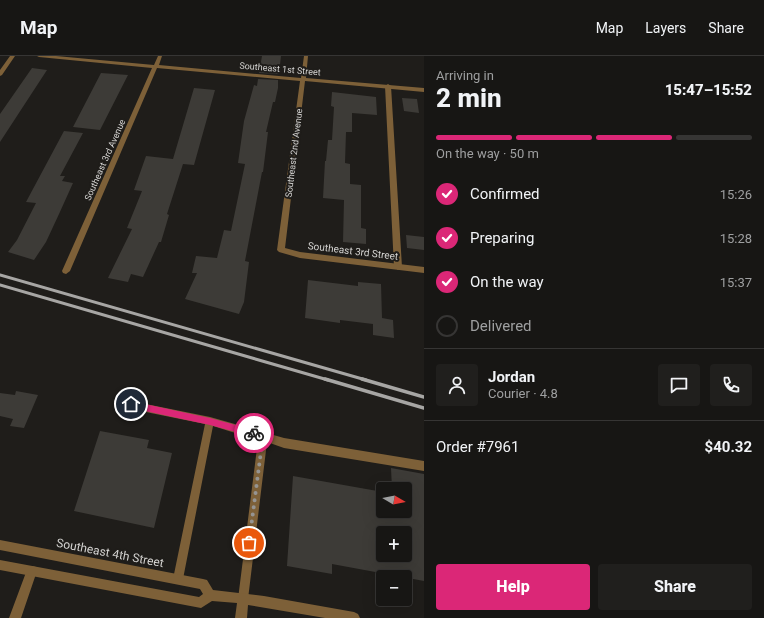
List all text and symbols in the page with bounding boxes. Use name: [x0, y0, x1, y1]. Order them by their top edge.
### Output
text: Map: [20, 16, 58, 39]
text: Map: [596, 20, 623, 36]
text: Layers: [645, 20, 686, 36]
text: Share: [708, 20, 744, 36]
street label: Southeast 1st Street: [239, 60, 321, 78]
text: Arriving in: [436, 68, 494, 83]
text: 15:47–15:52: [665, 81, 752, 99]
text: 2 min: [436, 83, 502, 113]
street label: Southeast 2nd Avenue: [284, 108, 304, 198]
street label: Southeast 3rd Avenue: [83, 118, 127, 202]
text: On the way · 50 m: [436, 146, 539, 161]
icon: check: [436, 183, 458, 205]
text: Confirmed: [470, 185, 540, 203]
text: 15:26: [720, 187, 752, 202]
icon: check: [436, 227, 458, 249]
text: Preparing: [470, 229, 534, 247]
text: 15:28: [720, 231, 752, 246]
street label: Southeast 3rd Street: [307, 240, 399, 262]
icon: check: [436, 271, 458, 293]
text: On the way: [470, 273, 544, 291]
text: 15:37: [720, 275, 752, 290]
text: Delivered: [470, 317, 532, 335]
button: person: [436, 364, 478, 406]
button: chat: [658, 364, 700, 406]
button: phone: [710, 364, 752, 406]
text: Jordan: [488, 368, 535, 386]
text: Courier · 4.8: [488, 386, 558, 401]
pin: [114, 387, 148, 421]
icon: home: [120, 393, 142, 415]
courier: [234, 413, 274, 453]
icon: bike: [243, 422, 265, 444]
text: Order #7961: [436, 438, 519, 456]
text: $40.32: [705, 438, 752, 456]
north arrow: [376, 482, 412, 518]
map controls: [376, 482, 412, 606]
pin: [232, 526, 266, 560]
button: +: [376, 526, 412, 562]
icon: bag: [238, 532, 260, 554]
street label: Southeast 4th Street: [55, 536, 165, 570]
button: Help: [436, 564, 590, 610]
button: Share: [598, 564, 752, 610]
button: −: [376, 570, 412, 606]

